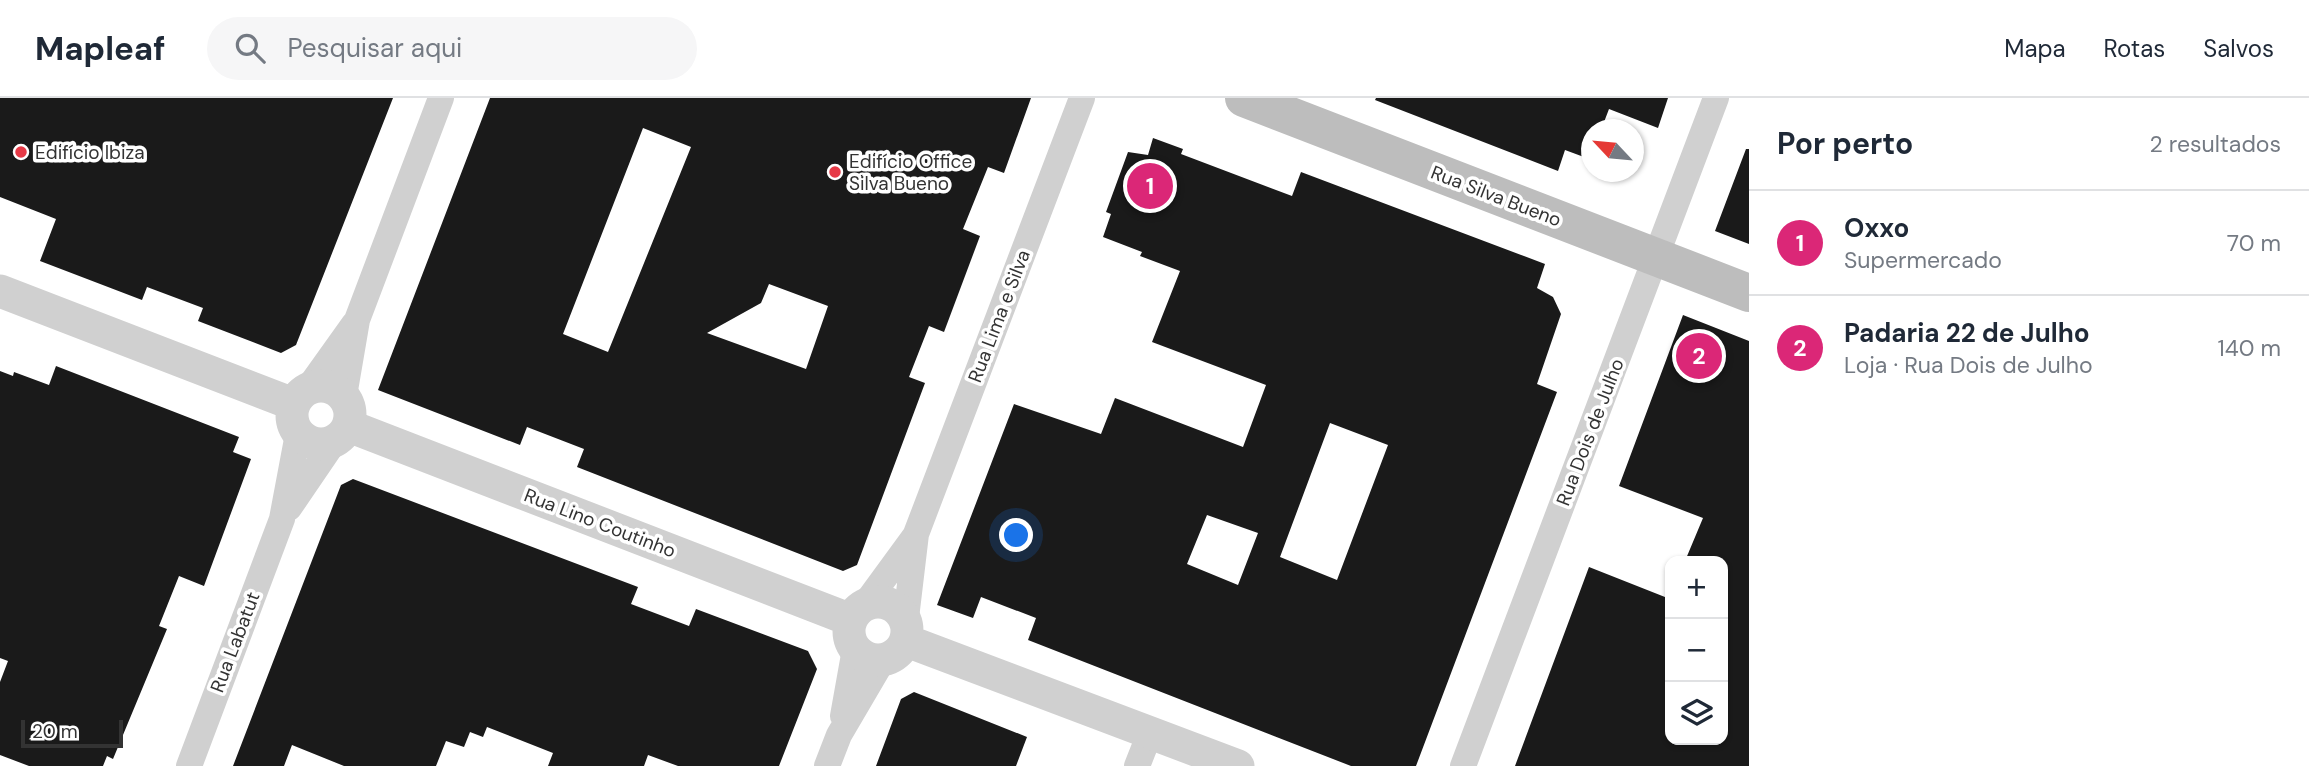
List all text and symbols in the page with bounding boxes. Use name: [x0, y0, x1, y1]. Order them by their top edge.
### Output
search box: [207, 17, 697, 80]
text: Mapleaf: [35, 27, 165, 70]
icon: search: [231, 29, 269, 67]
text: Pesquisar aqui: [287, 31, 462, 65]
text: Mapa: [2004, 33, 2066, 64]
text: Rotas: [2104, 33, 2165, 64]
text: Salvos: [2203, 33, 2274, 64]
north arrow: [1581, 119, 1644, 182]
text: Por perto: [1777, 124, 1913, 163]
text: 2 resultados: [2150, 129, 2281, 159]
place label: Edifício Ibiza: [35, 140, 145, 165]
marker: Edifício Ibiza: [13, 144, 29, 160]
place label: Edifício Office Silva Bueno: [849, 149, 972, 196]
pin: 1: [1127, 160, 1173, 212]
street label: Rua Silva Bueno: [1427, 160, 1565, 232]
marker: Edifício Office Silva Bueno: [827, 164, 843, 180]
text: Oxxo: [1844, 211, 1909, 245]
text: 1: [1796, 228, 1804, 258]
text: 70 m: [2227, 228, 2281, 258]
text: Supermercado: [1844, 245, 2002, 275]
street label: Rua Lima e Silva: [962, 246, 1036, 386]
text: Padaria 22 de Julho: [1844, 316, 2090, 350]
pin: 2: [1676, 330, 1722, 382]
text: 2: [1793, 333, 1807, 363]
text: 140 m: [2218, 333, 2281, 363]
text: Loja · Rua Dois de Julho: [1844, 350, 2093, 380]
street label: Rua Dois de Julho: [1550, 355, 1630, 509]
street label: Rua Lino Coutinho: [521, 483, 679, 563]
your location: [999, 518, 1033, 552]
map controls: [1665, 556, 1728, 745]
button: +: [1665, 556, 1728, 619]
street label: Rua Labatut: [204, 588, 266, 696]
button: −: [1665, 619, 1728, 682]
button: layers: [1665, 682, 1728, 745]
scale bar: [21, 717, 122, 749]
text: 20 m: [32, 719, 78, 744]

